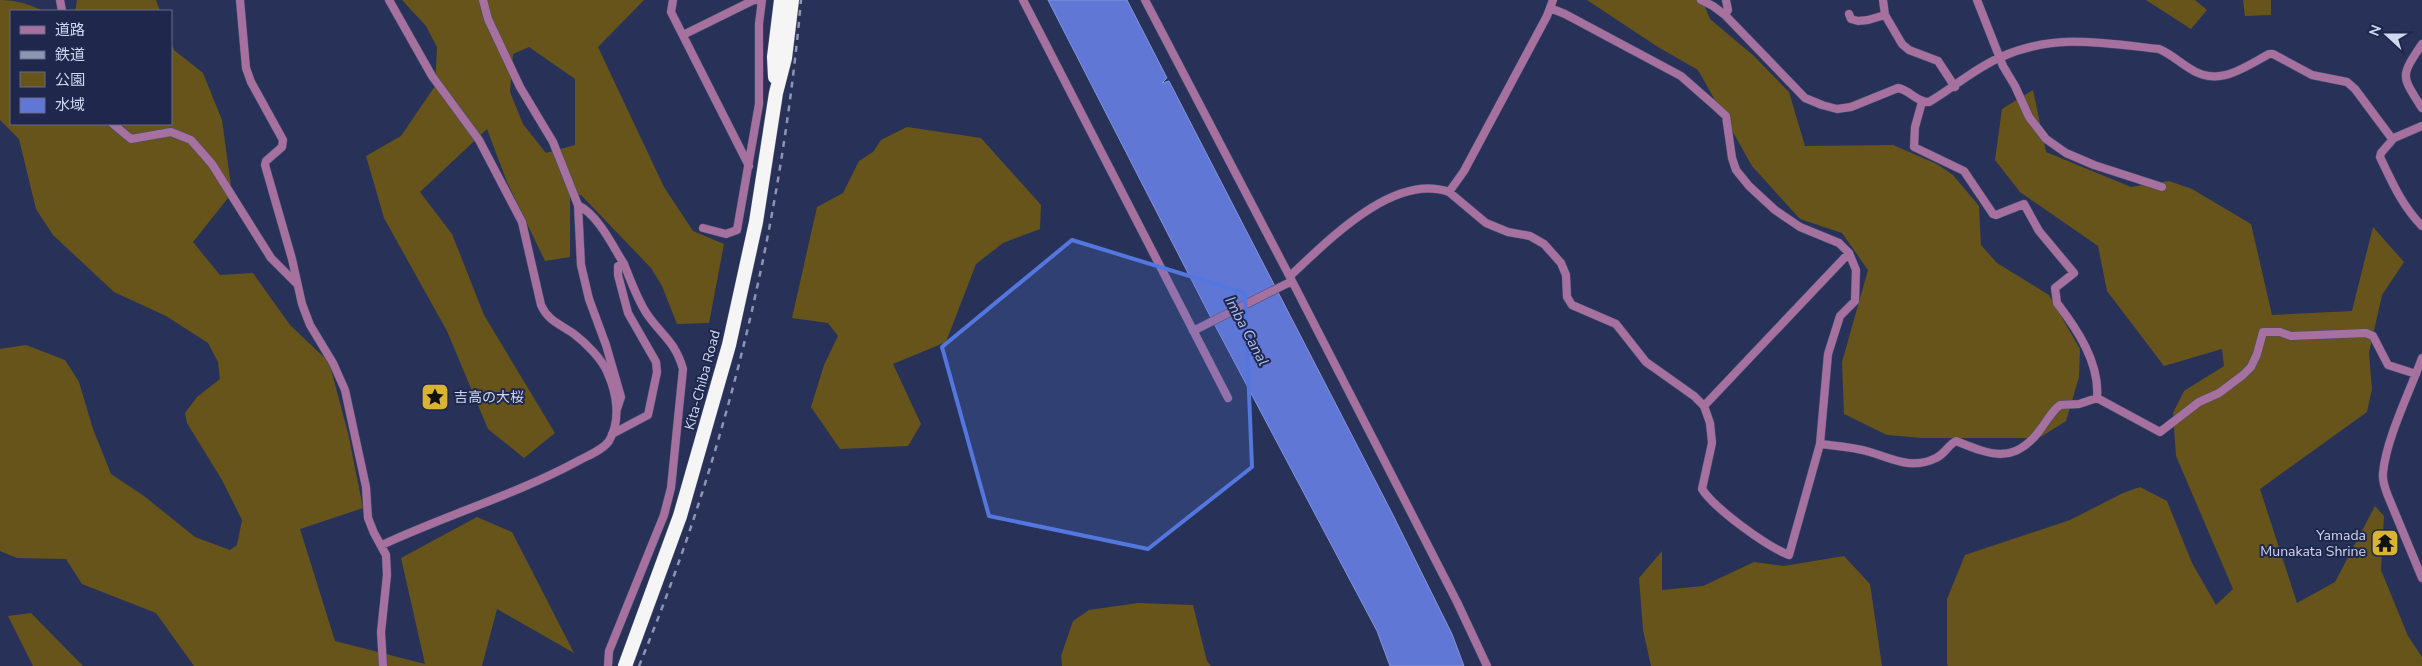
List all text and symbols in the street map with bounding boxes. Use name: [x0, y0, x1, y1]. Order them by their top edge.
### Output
legend: [10, 10, 172, 125]
north arrow: [2362, 10, 2412, 60]
text: 道路: [55, 20, 85, 40]
text: N: [2365, 22, 2386, 39]
text: 鉄道: [55, 45, 85, 65]
text: 公園: [55, 70, 85, 90]
text: 水域: [55, 95, 85, 115]
water label: Imba Canal: [1220, 293, 1274, 369]
street label: Kita-Chiba Road: [680, 328, 725, 432]
place icon: 吉高の大桜: [420, 382, 450, 412]
place label: 吉高の大桜: [454, 388, 524, 407]
place label: Yamada Munakata Shrine: [2260, 526, 2366, 561]
temple icon: Yamada Munakata Shrine: [2370, 528, 2400, 558]

